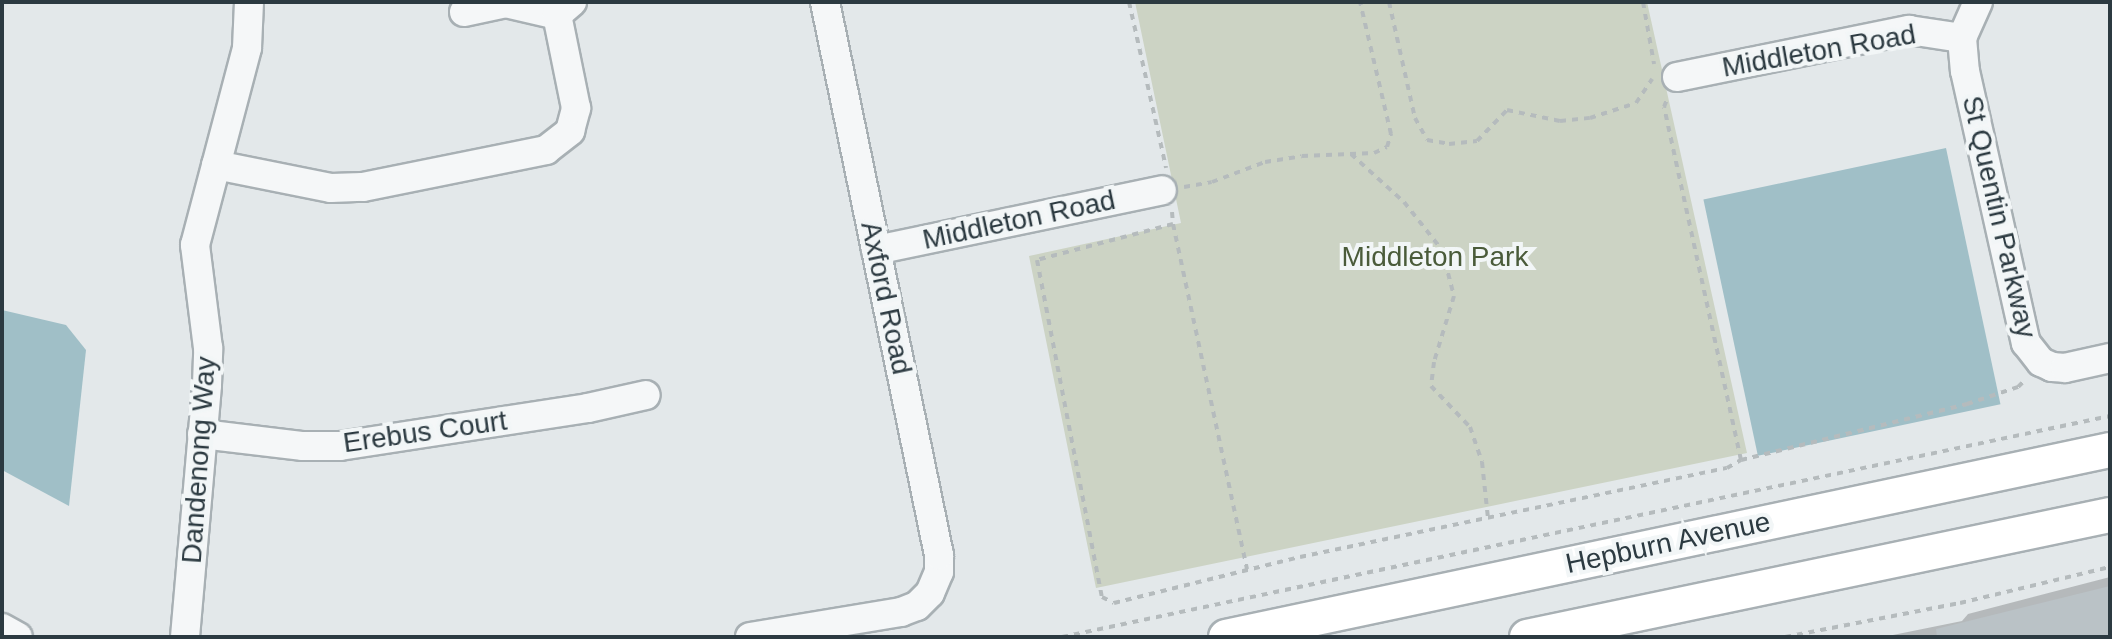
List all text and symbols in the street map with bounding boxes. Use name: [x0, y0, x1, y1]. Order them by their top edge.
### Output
street label: Middleton Road: [1720, 17, 1918, 85]
street label: St Quentin Parkway: [1955, 93, 2043, 341]
street label: Middleton Road: [920, 183, 1118, 257]
street label: Axford Road: [853, 218, 919, 378]
park label: Middleton Park: [1342, 240, 1528, 274]
street label: Dandenong Way: [175, 355, 223, 565]
street label: Erebus Court: [341, 404, 509, 460]
street label: Hepburn Avenue: [1562, 505, 1774, 581]

